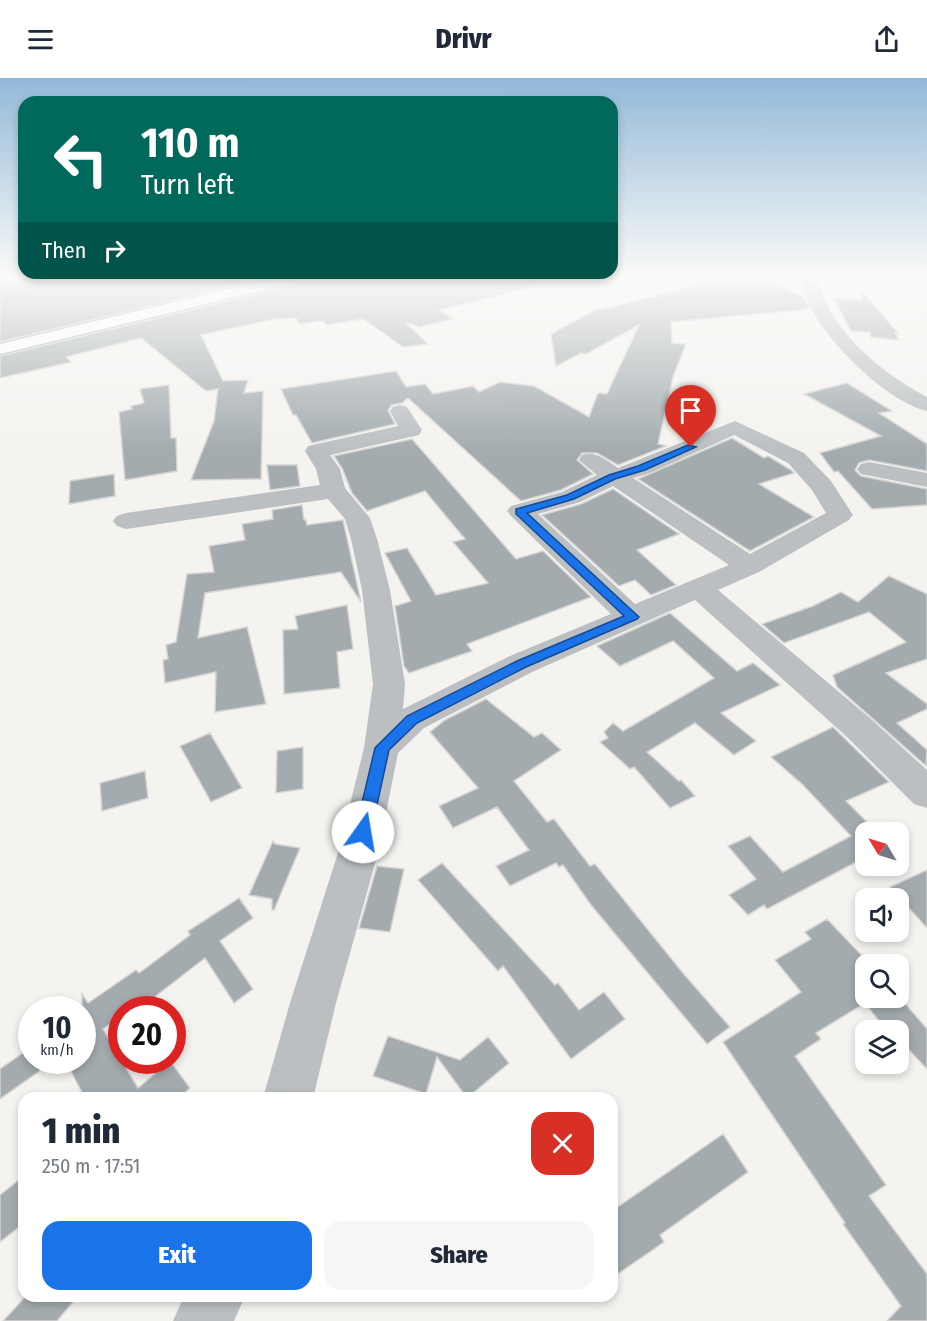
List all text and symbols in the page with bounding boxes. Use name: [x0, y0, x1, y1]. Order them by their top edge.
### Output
icon: menu: [24, 23, 57, 56]
text: Drivr: [436, 23, 492, 55]
icon: share: [870, 23, 903, 56]
text: 110 m: [141, 118, 240, 168]
icon: left: [42, 120, 120, 198]
text: Turn left: [141, 169, 234, 201]
icon: right: [98, 234, 131, 267]
text: Then: [42, 237, 86, 264]
pin: [665, 385, 716, 447]
icon: arrive: [674, 394, 707, 427]
position arrow: [331, 800, 395, 864]
north arrow: [855, 822, 909, 876]
map controls: [855, 822, 909, 1074]
button: sound: [855, 888, 909, 942]
button: search: [855, 954, 909, 1008]
speed limit sign: 20: [108, 996, 186, 1074]
text: 10: [42, 1010, 72, 1046]
button: layers: [855, 1020, 909, 1074]
text: km/h: [40, 1041, 74, 1059]
text: 1 min: [42, 1109, 120, 1153]
button: close: [531, 1112, 594, 1175]
text: 250 m · 17:51: [42, 1154, 140, 1178]
button: Exit: [42, 1221, 312, 1290]
button: Share: [324, 1221, 594, 1290]

